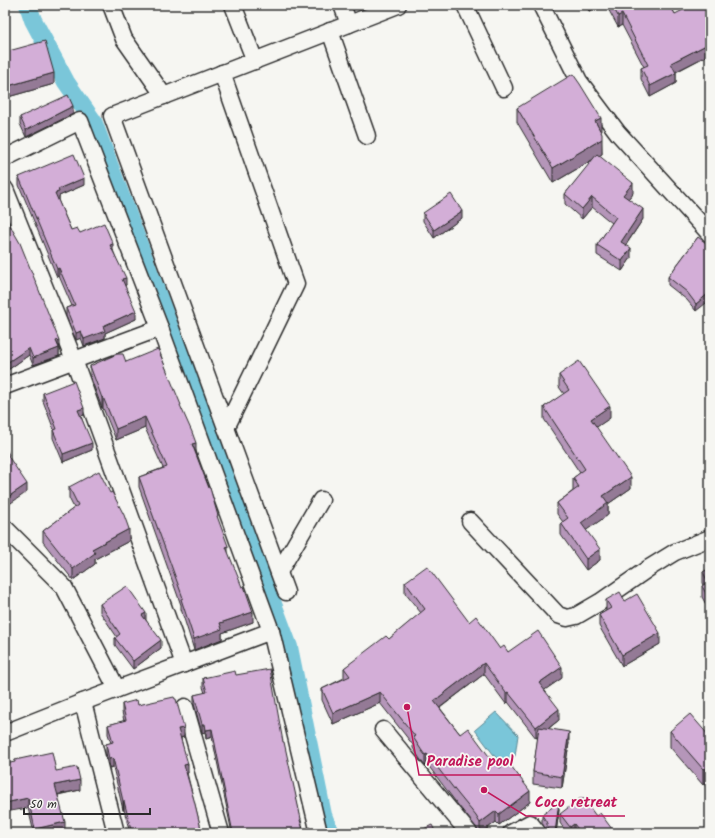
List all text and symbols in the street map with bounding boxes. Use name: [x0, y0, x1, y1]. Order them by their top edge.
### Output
callout: Paradise pool: [419, 748, 521, 775]
text: Paradise pool: [427, 750, 513, 774]
callout: Coco retreat: [526, 789, 625, 816]
scale bar: [24, 790, 150, 816]
text: Coco retreat: [535, 791, 618, 815]
text: 50 m: [30, 795, 57, 814]

